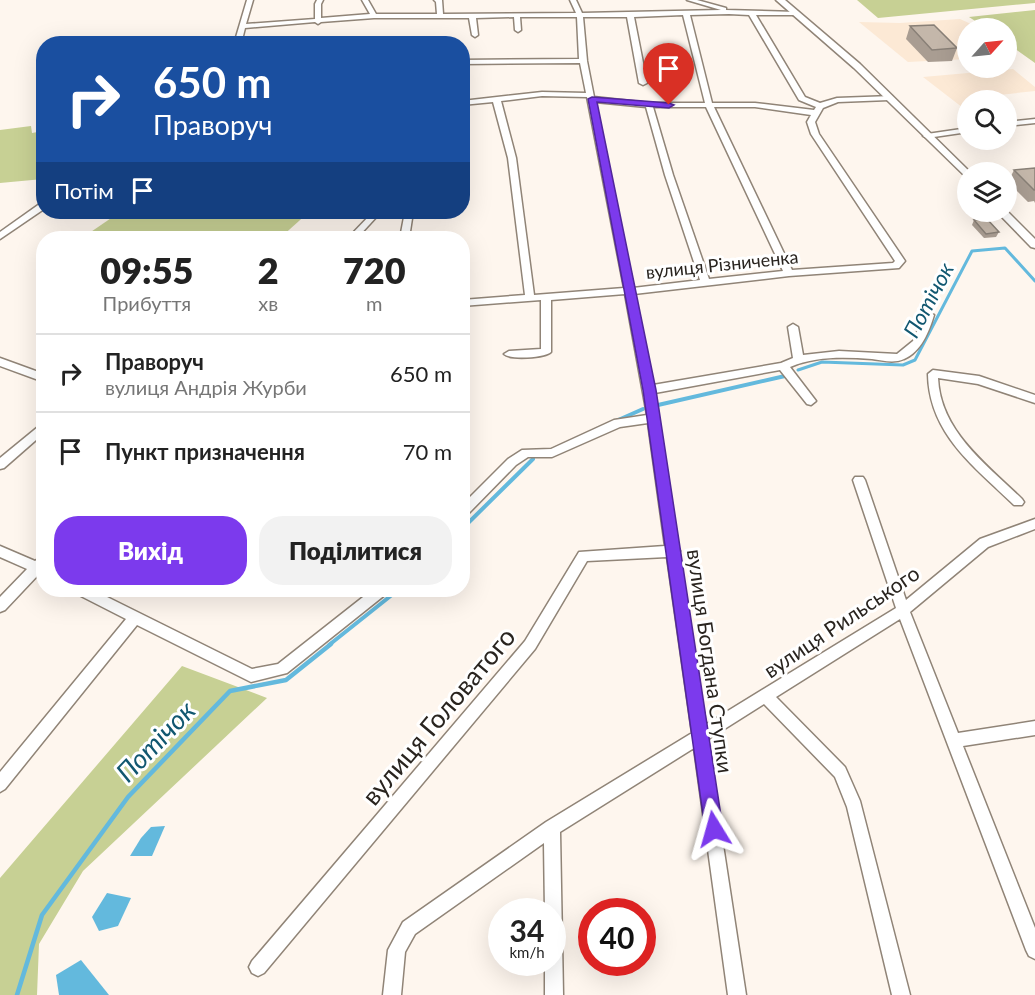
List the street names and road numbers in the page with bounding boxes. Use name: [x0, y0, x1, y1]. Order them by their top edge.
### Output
street label: вулиця Різниченка: [645, 245, 799, 283]
street label: вулиця Богдана Ступки: [683, 547, 739, 775]
street label: вулиця Рильського: [759, 560, 924, 682]
street label: вулиця Головатого: [355, 621, 521, 811]

